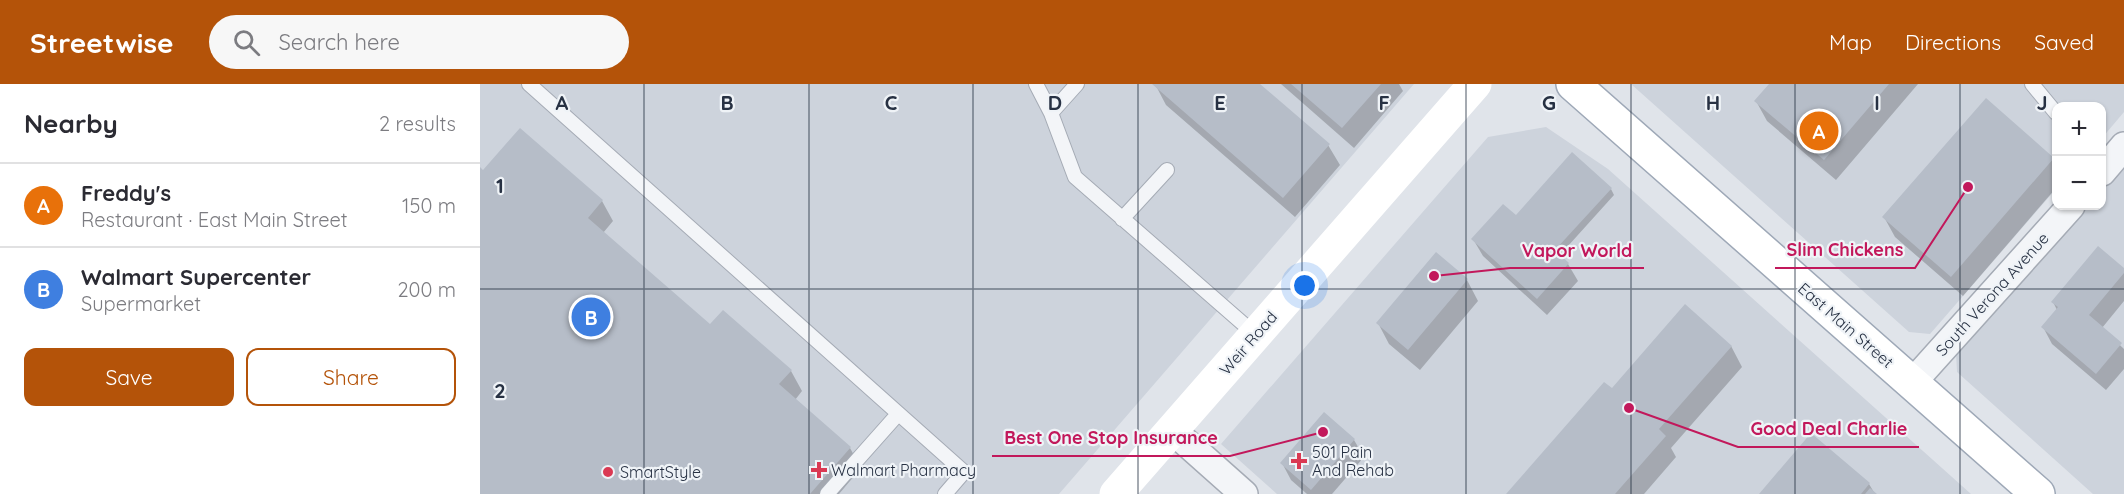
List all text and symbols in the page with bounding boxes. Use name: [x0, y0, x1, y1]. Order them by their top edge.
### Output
search box: [209, 15, 629, 69]
text: Streetwise: [30, 25, 173, 60]
icon: search: [230, 26, 263, 59]
text: Search here: [278, 28, 400, 56]
text: Map: [1829, 29, 1872, 55]
text: Directions: [1905, 29, 2001, 55]
text: Saved: [2034, 29, 2094, 55]
text: A: [556, 90, 569, 115]
text: B: [720, 90, 734, 115]
text: C: [885, 90, 898, 115]
text: D: [1048, 90, 1062, 115]
text: E: [1214, 90, 1226, 115]
text: F: [1378, 90, 1390, 115]
text: G: [1542, 90, 1556, 115]
text: H: [1706, 90, 1720, 115]
text: I: [1874, 90, 1880, 115]
text: J: [2036, 90, 2048, 115]
map controls: [2052, 102, 2106, 210]
button: +: [2052, 102, 2106, 156]
text: Nearby: [24, 107, 118, 140]
pin: A: [1800, 108, 1838, 154]
text: 2 results: [379, 111, 456, 136]
button: −: [2052, 156, 2106, 210]
text: 1: [496, 173, 504, 198]
text: Freddy's: [81, 179, 171, 207]
text: A: [37, 193, 50, 218]
text: 150 m: [402, 193, 456, 218]
text: Restaurant · East Main Street: [81, 207, 348, 232]
street label: South Verona Avenue: [1931, 228, 2053, 360]
callout: Vapor World: [1510, 232, 1644, 268]
callout: Slim Chickens: [1775, 232, 1915, 268]
text: Slim Chickens: [1787, 238, 1904, 261]
text: Vapor World: [1522, 239, 1632, 262]
text: Walmart Supercenter: [81, 263, 311, 291]
your location: [1290, 271, 1319, 300]
text: B: [37, 277, 50, 302]
text: 200 m: [397, 277, 456, 302]
street label: East Main Street: [1794, 278, 1898, 372]
text: Supermarket: [81, 291, 201, 316]
pin: B: [572, 294, 610, 340]
street label: Weir Road: [1215, 307, 1281, 379]
button: Save: [24, 348, 234, 406]
button: Share: [246, 348, 456, 406]
text: 2: [494, 378, 506, 403]
callout: Good Deal Charlie: [1738, 411, 1919, 447]
text: Good Deal Charlie: [1751, 417, 1907, 440]
callout: Best One Stop Insurance: [992, 420, 1230, 456]
text: Best One Stop Insurance: [1004, 426, 1218, 449]
place label: 501 Pain And Rehab: [1312, 442, 1394, 480]
marker: 501 Pain And Rehab: [1290, 452, 1308, 470]
place label: Walmart Pharmacy: [831, 460, 976, 480]
place label: SmartStyle: [620, 462, 701, 482]
marker: Walmart Pharmacy: [812, 463, 826, 477]
marker: SmartStyle: [601, 465, 615, 479]

